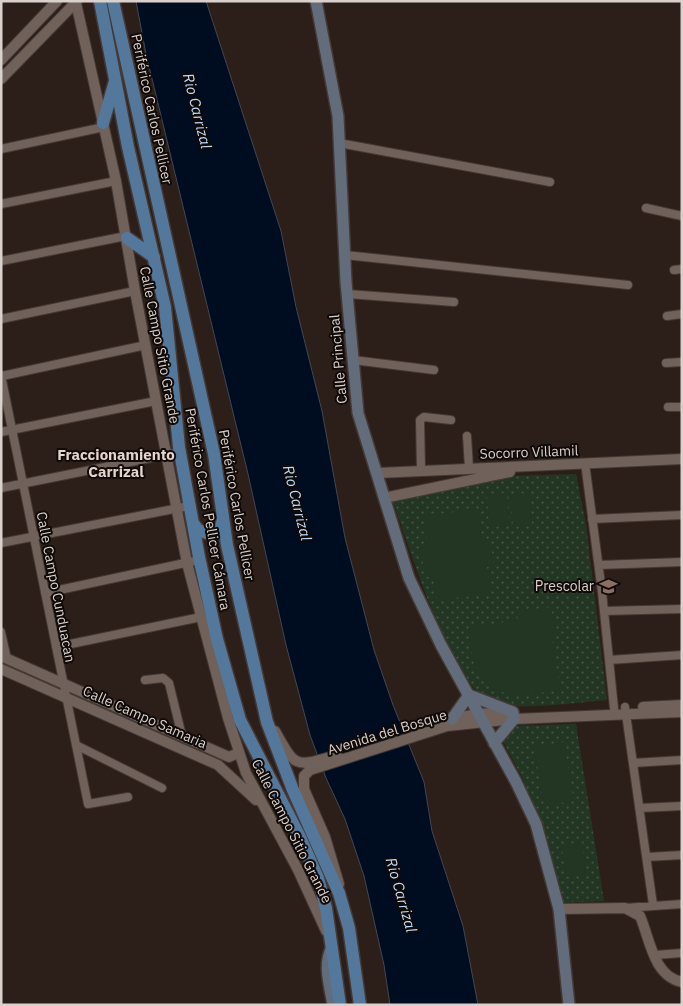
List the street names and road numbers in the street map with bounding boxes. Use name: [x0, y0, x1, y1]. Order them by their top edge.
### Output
street label: Periférico Carlos Pellicer: [127, 32, 177, 186]
street label: Calle Campo Sitio Grande: [136, 265, 184, 425]
street label: Calle Principal: [325, 313, 351, 404]
street label: Periférico Carlos Pellicer Cámara: [181, 407, 235, 612]
street label: Periférico Carlos Pellicer: [215, 428, 259, 582]
street label: Socorro Villamil: [479, 441, 579, 463]
street label: Calle Campo Cunduacan: [33, 510, 79, 664]
street label: Calle Campo Samaria: [80, 682, 210, 753]
street label: Avenida del Bosque: [325, 705, 449, 759]
street label: Calle Campo Sitio Grande: [248, 756, 336, 906]

